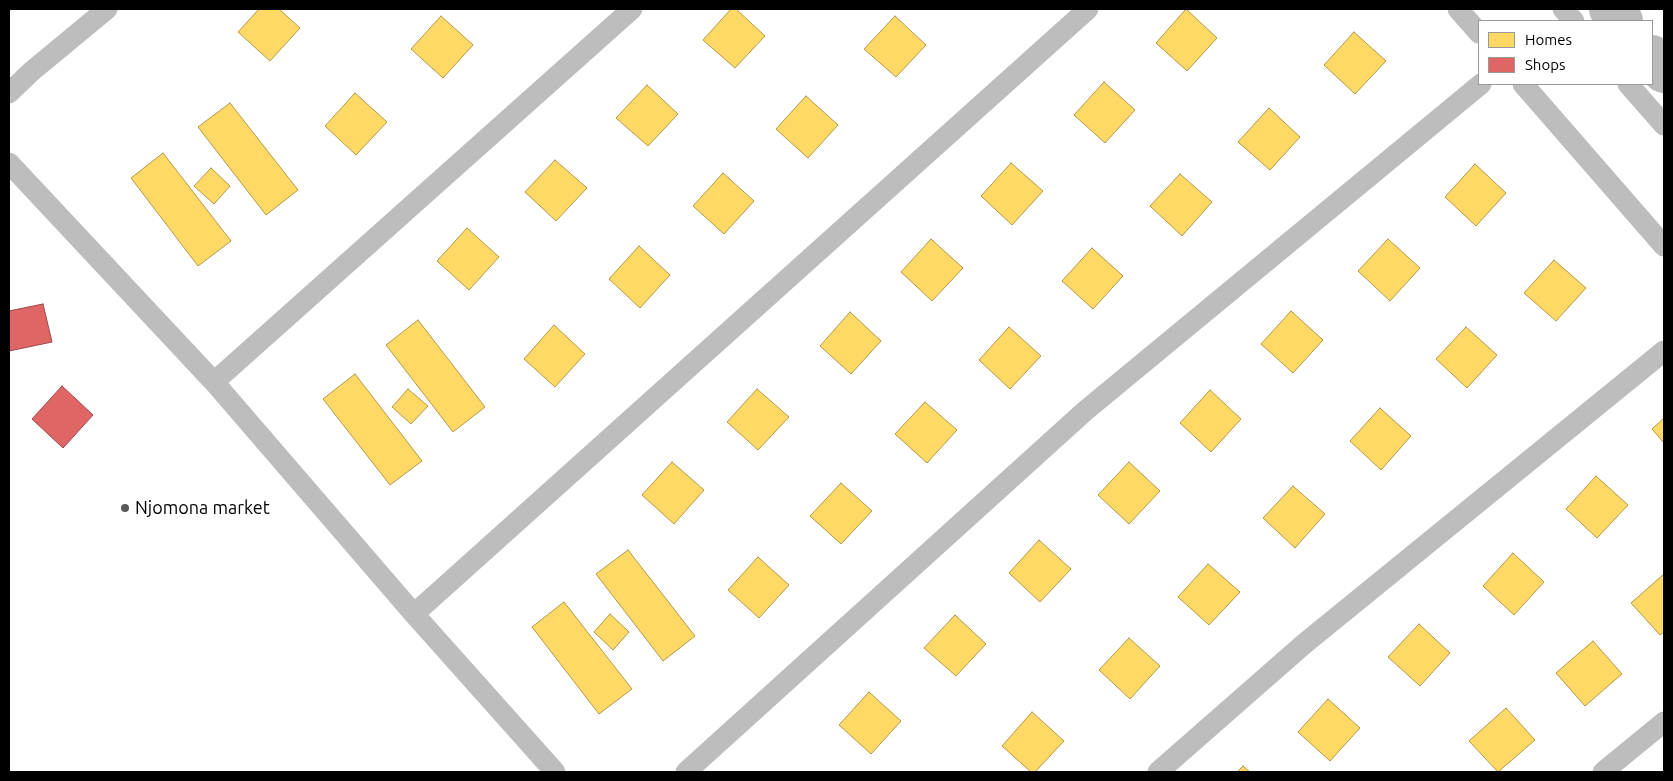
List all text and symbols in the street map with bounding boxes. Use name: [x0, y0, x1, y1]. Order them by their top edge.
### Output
legend: [1478, 20, 1653, 85]
text: Homes: [1525, 31, 1572, 48]
text: Shops: [1525, 56, 1566, 73]
place label: Njomona market: [135, 497, 270, 519]
marker: Njomona market: [119, 502, 131, 514]

